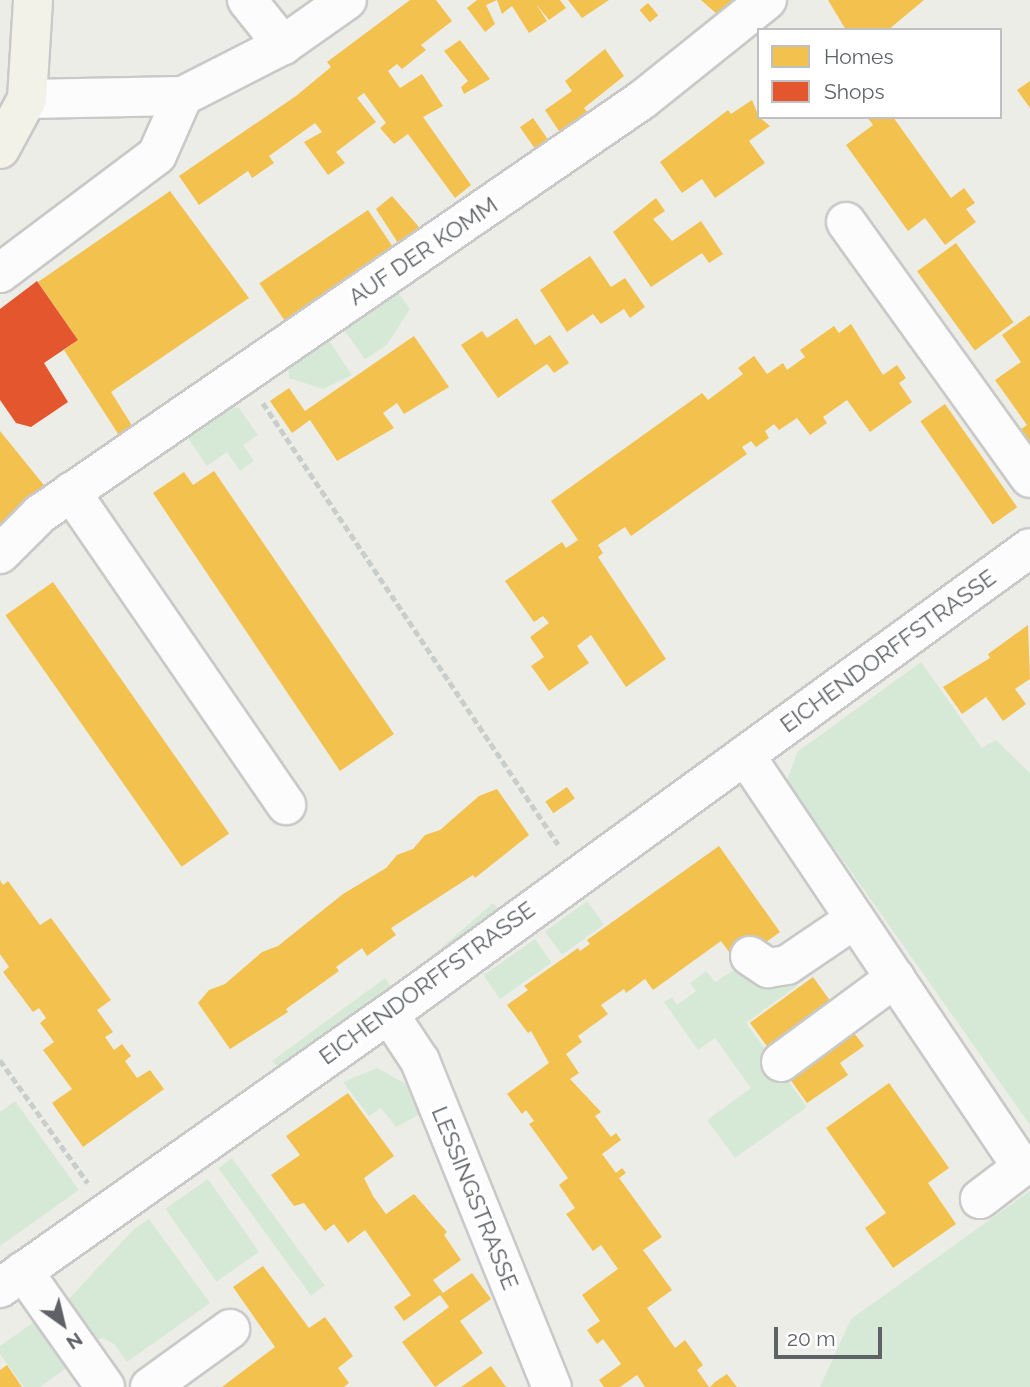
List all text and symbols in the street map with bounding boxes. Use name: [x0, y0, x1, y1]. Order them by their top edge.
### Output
legend: [757, 28, 1002, 119]
text: Homes: [824, 44, 894, 69]
text: Shops: [824, 79, 885, 104]
street label: AUF DER KOMM: [343, 191, 503, 311]
street label: EICHENDORFFSTRASSE: [775, 563, 1001, 739]
street label: EICHENDORFFSTRASSE: [314, 895, 540, 1071]
street label: LESSINGSTRASSE: [426, 1102, 524, 1294]
north arrow: [28, 1289, 98, 1359]
scale bar: [778, 1314, 886, 1358]
text: 20 m: [787, 1326, 835, 1351]
text: N: [63, 1328, 87, 1355]

